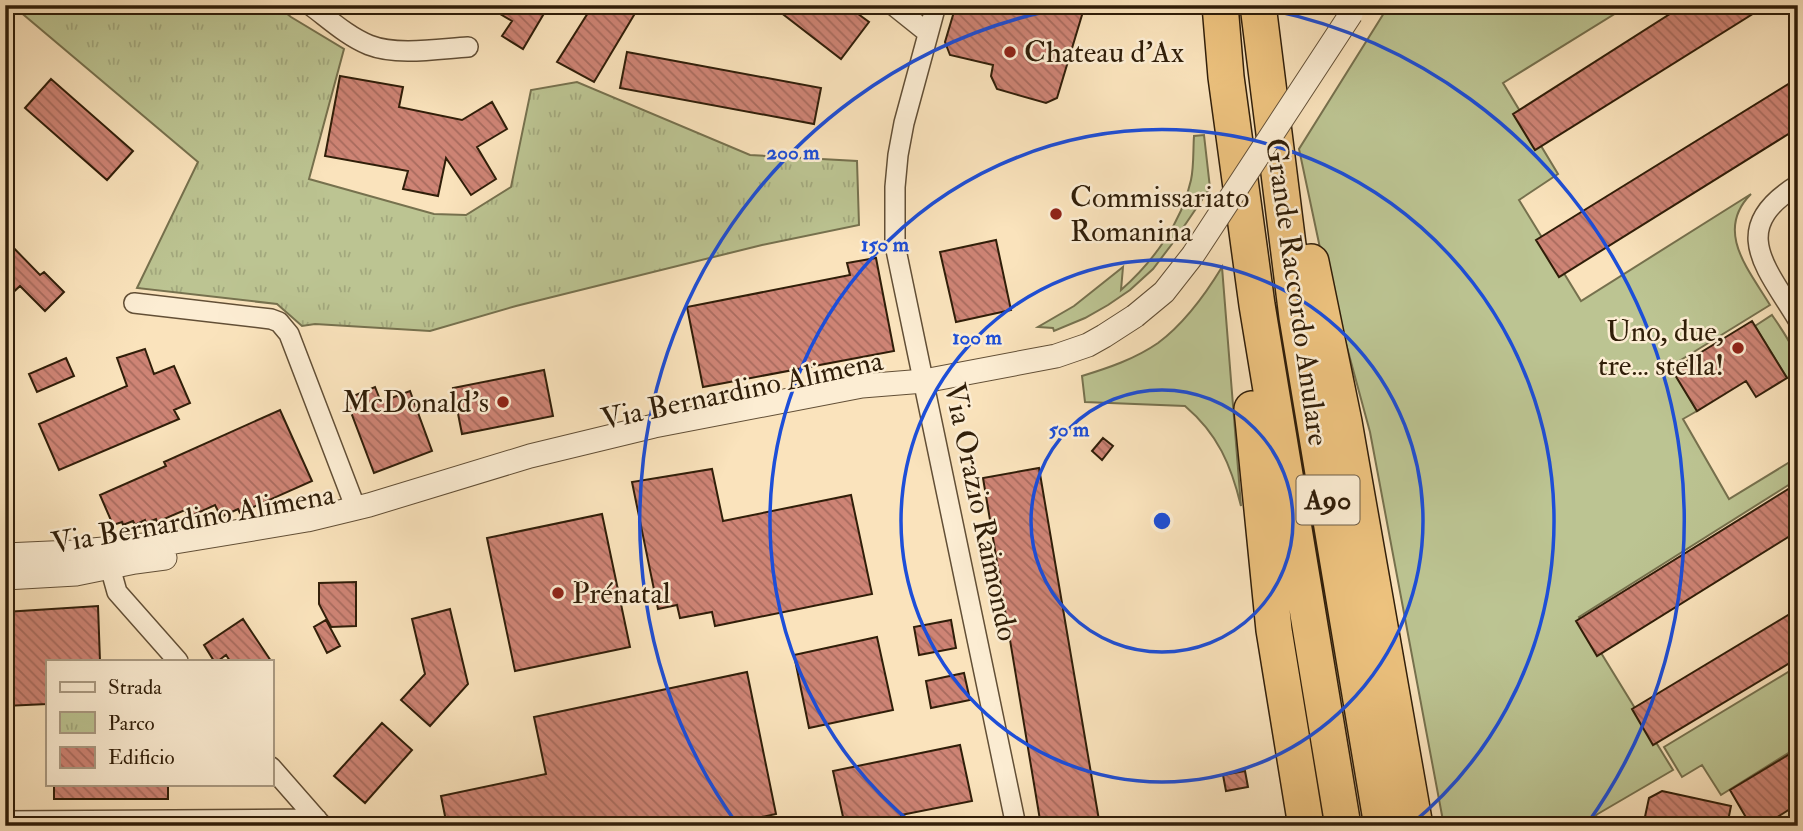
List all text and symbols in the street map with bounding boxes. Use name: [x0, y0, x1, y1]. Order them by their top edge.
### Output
place label: Chateau d'Ax: [1024, 34, 1184, 71]
marker: Chateau d'Ax: [1002, 44, 1018, 60]
street label: Grande Raccordo Anulare: [1257, 136, 1337, 448]
text: 200 m: [767, 139, 820, 166]
place label: Commissariato Romanina: [1070, 179, 1249, 250]
marker: Commissariato Romanina: [1048, 206, 1064, 222]
text: 150 m: [861, 231, 910, 258]
place label: Uno, due, tre... stella!: [1598, 313, 1724, 384]
text: 100 m: [952, 324, 1003, 351]
marker: Uno, due, tre... stella!: [1730, 340, 1746, 356]
street label: Via Bernardino Alimena: [598, 342, 887, 438]
street label: Via Orazio Raimondo: [936, 380, 1026, 644]
place label: McDonald's: [342, 384, 489, 421]
marker: McDonald's: [495, 394, 511, 410]
text: 50 m: [1049, 416, 1090, 443]
street label: Via Bernardino Alimena: [48, 476, 338, 562]
road number: A90: [1296, 476, 1360, 524]
centre of rings: [1150, 509, 1174, 533]
place label: Prénatal: [572, 575, 671, 612]
marker: Prénatal: [550, 585, 566, 601]
legend: [46, 660, 273, 786]
text: Strada: [108, 674, 162, 701]
text: Parco: [108, 710, 155, 737]
text: Edificio: [108, 744, 175, 771]

